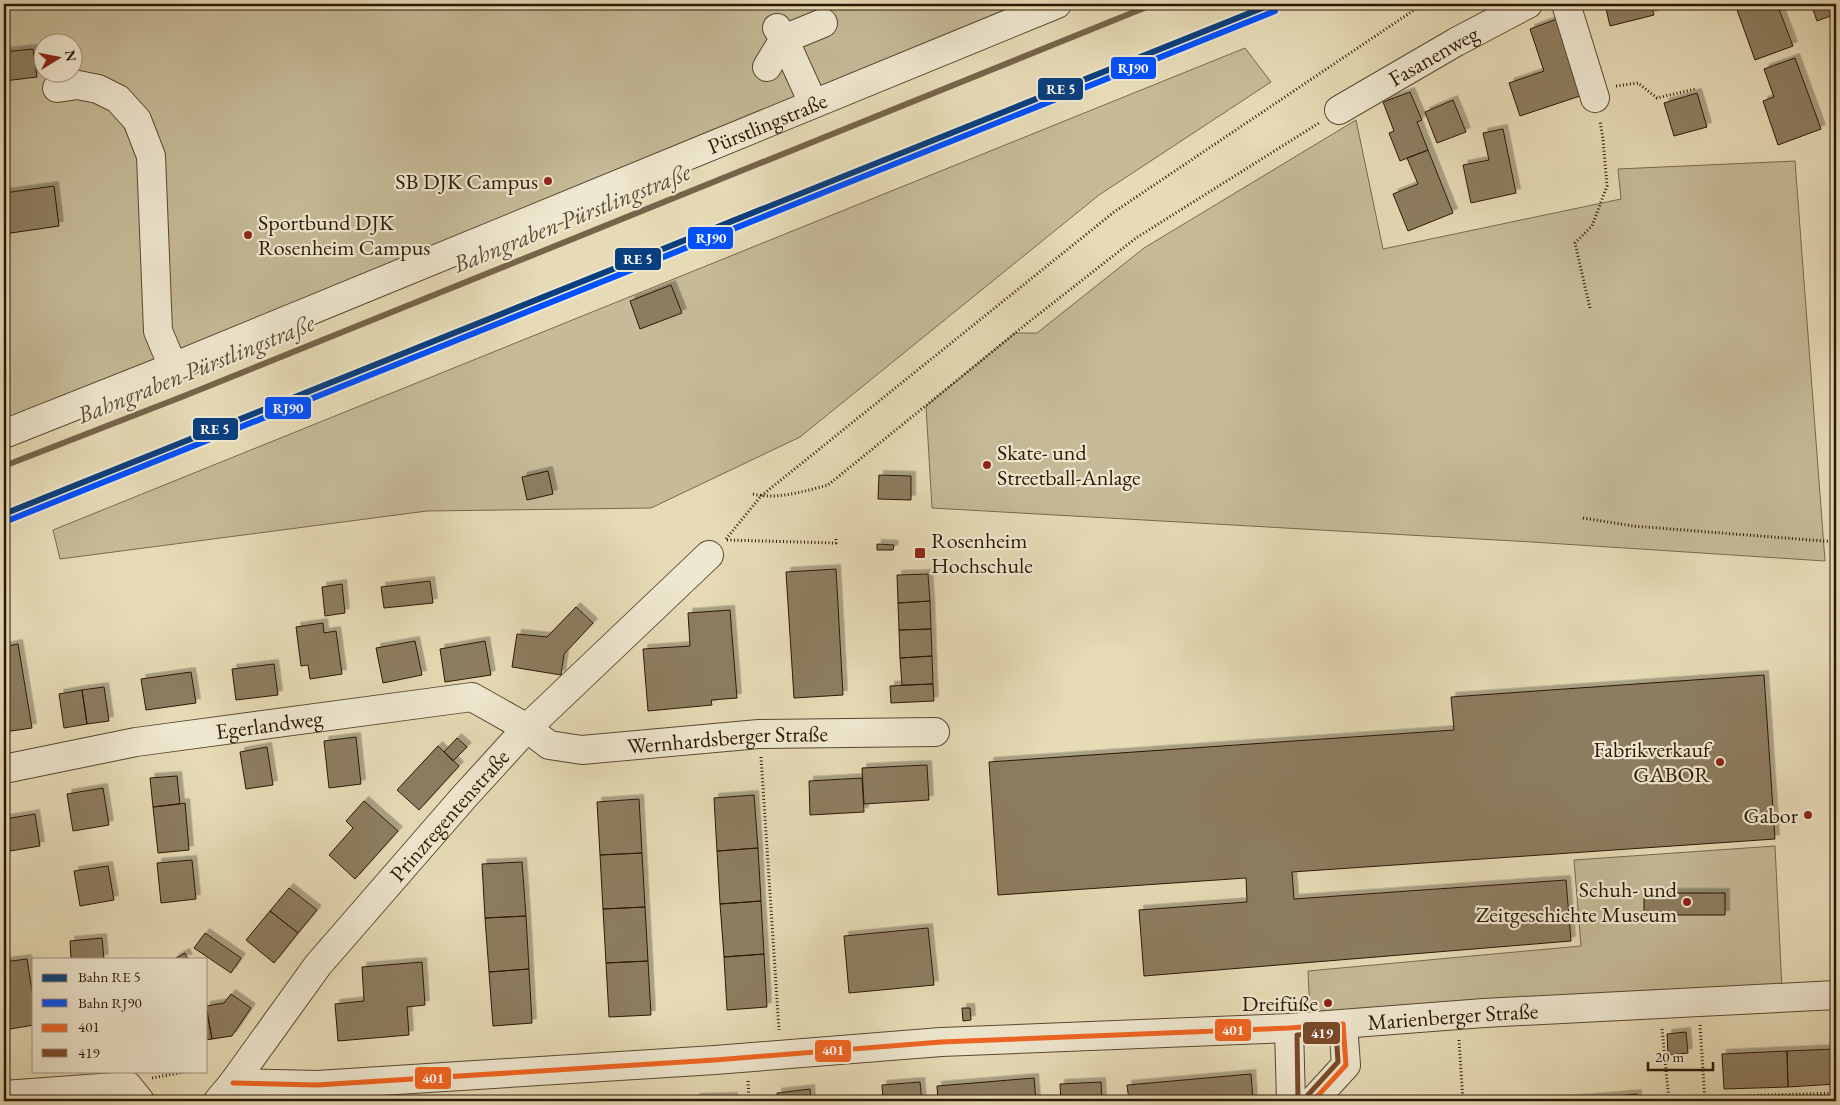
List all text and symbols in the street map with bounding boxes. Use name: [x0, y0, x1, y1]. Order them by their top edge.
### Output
street label: Fasanenweg: [1383, 19, 1484, 93]
north arrow: [32, 32, 82, 82]
text: N: [61, 49, 81, 64]
line badge: RJ90: [1110, 56, 1157, 80]
text: RJ90: [1118, 59, 1149, 77]
line badge: RE 5: [1037, 77, 1084, 101]
text: RE 5: [1046, 80, 1076, 98]
street label: Pürstlingstraße: [703, 86, 832, 161]
water label: Bahngraben Pürstlingstraße: [448, 155, 696, 280]
place label: SB DJK Campus: [395, 167, 538, 196]
marker: SB DJK Campus: [542, 175, 554, 187]
place label: Sportbund DJK Rosenheim Campus: [258, 208, 430, 262]
line badge: RJ90: [687, 226, 734, 250]
marker: Sportbund DJK Rosenheim Campus: [242, 229, 254, 241]
text: RJ90: [696, 229, 727, 247]
line badge: RE 5: [614, 247, 662, 271]
text: RE 5: [623, 250, 653, 268]
water label: Bahngraben Pürstlingstraße: [72, 306, 320, 431]
line badge: RJ90: [264, 396, 312, 420]
text: RJ90: [273, 399, 304, 417]
line badge: RE 5: [192, 417, 239, 441]
text: RE 5: [200, 420, 230, 438]
place label: Skate- und Streetball-Anlage: [997, 438, 1141, 492]
marker: Skate- und Streetball-Anlage: [981, 459, 993, 471]
place label: Rosenheim Hochschule: [931, 526, 1033, 580]
marker: Rosenheim Hochschule: [913, 546, 927, 560]
street label: Egerlandweg: [214, 703, 325, 746]
street label: Wernhardsberger Straße: [626, 719, 829, 761]
place label: Fabrikverkauf GABOR: [1594, 735, 1713, 789]
street label: Prinzregentenstraße: [383, 743, 516, 888]
marker: Fabrikverkauf GABOR: [1714, 756, 1726, 768]
place label: Gabor: [1744, 801, 1799, 830]
marker: Gabor: [1802, 809, 1814, 821]
place label: Schuh- und Zeitgeschichte Museum: [1476, 875, 1678, 929]
marker: Schuh- und Zeitgeschichte Museum: [1681, 896, 1693, 908]
legend: [32, 958, 208, 1072]
text: Bahn RE 5: [78, 967, 141, 986]
place label: Dreifüße: [1242, 989, 1318, 1018]
text: Bahn RJ90: [78, 993, 142, 1012]
street label: Marienberger Straße: [1366, 996, 1539, 1037]
marker: Dreifüße: [1322, 997, 1334, 1009]
text: 401: [78, 1017, 100, 1036]
line badge: 401: [1214, 1018, 1252, 1042]
text: 401: [1222, 1021, 1244, 1039]
line badge: 419: [1302, 1021, 1341, 1045]
text: 419: [1311, 1024, 1334, 1042]
line badge: 401: [814, 1039, 852, 1063]
scale bar: [1648, 1040, 1712, 1072]
text: 401: [822, 1041, 844, 1059]
text: 419: [78, 1043, 100, 1062]
text: 20 m: [1655, 1047, 1684, 1066]
line badge: 401: [414, 1066, 452, 1090]
text: 401: [422, 1069, 444, 1087]

